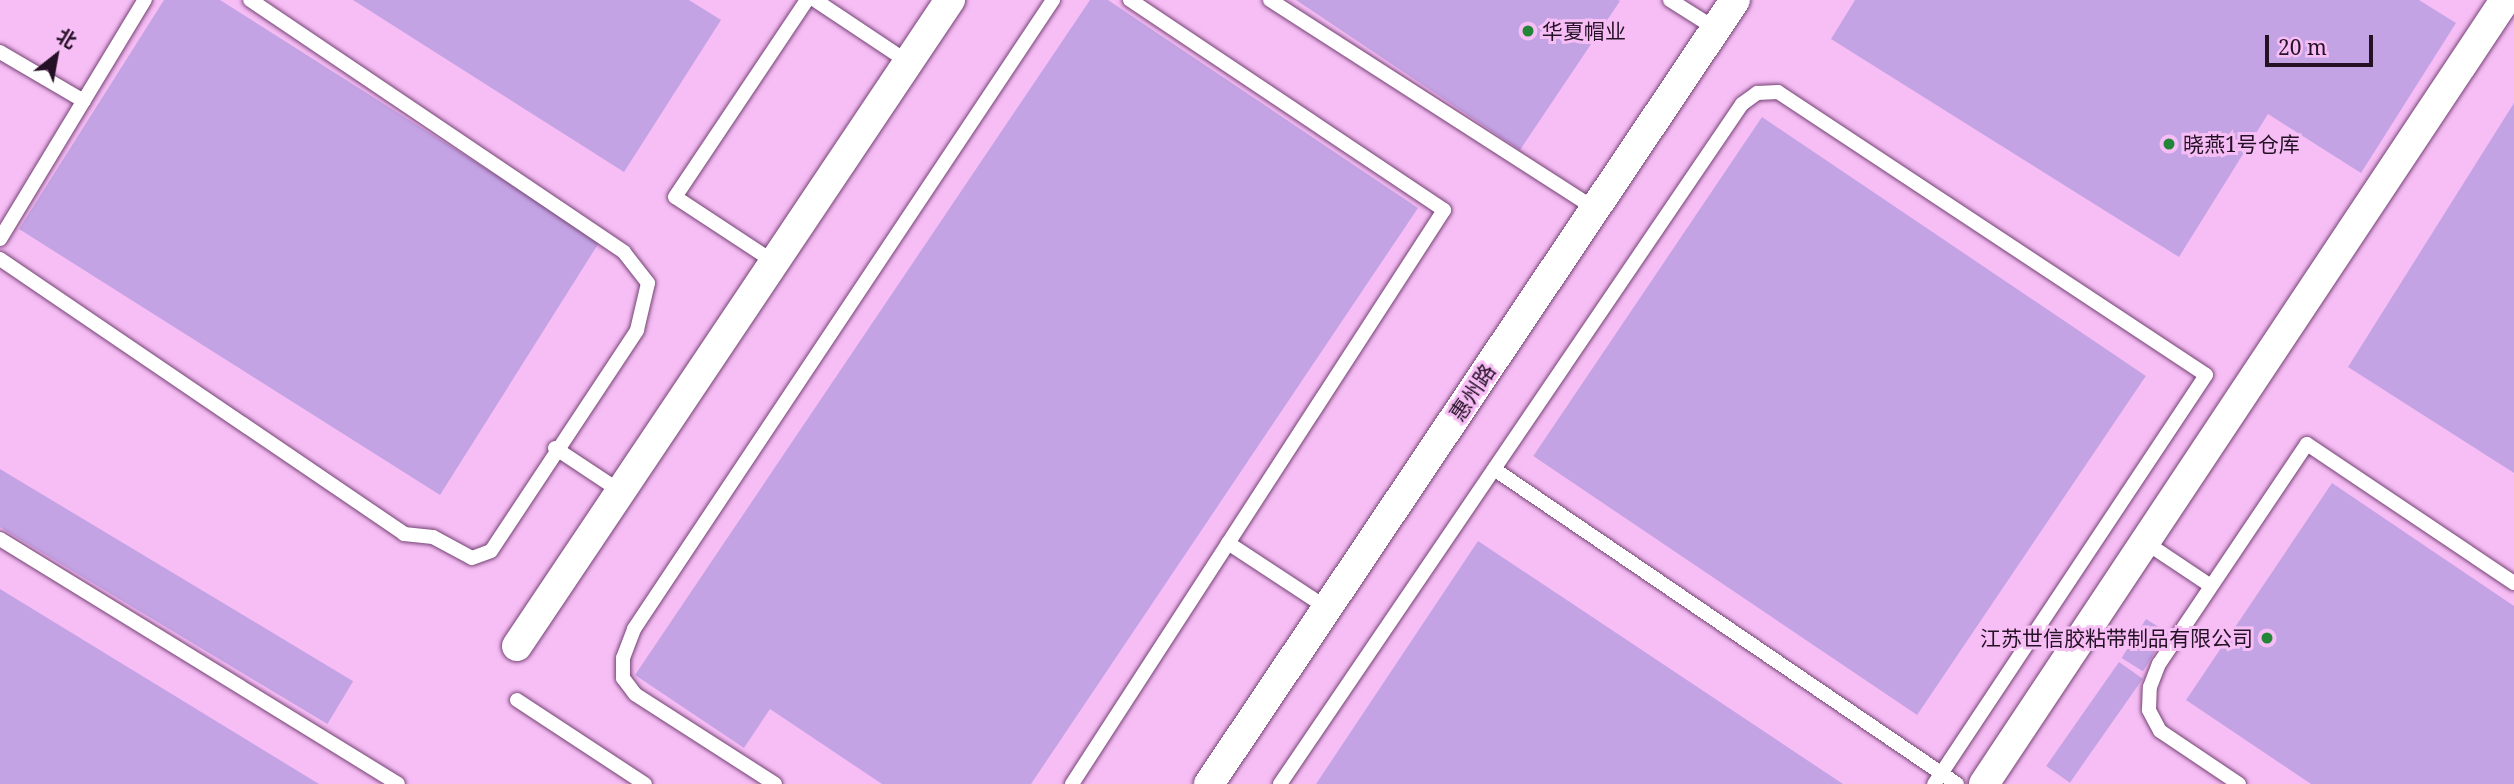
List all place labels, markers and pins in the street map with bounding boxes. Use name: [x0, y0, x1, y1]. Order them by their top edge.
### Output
place label: 华夏帽业: [1542, 18, 1626, 44]
marker: 华夏帽业: [1520, 23, 1536, 39]
place label: 晓燕1号仓库: [2183, 131, 2300, 157]
marker: 晓燕1号仓库: [2161, 136, 2177, 152]
place label: 江苏世信胶粘带制品有限公司: [1980, 625, 2253, 651]
marker: 江苏世信胶粘带制品有限公司: [2259, 630, 2275, 646]

